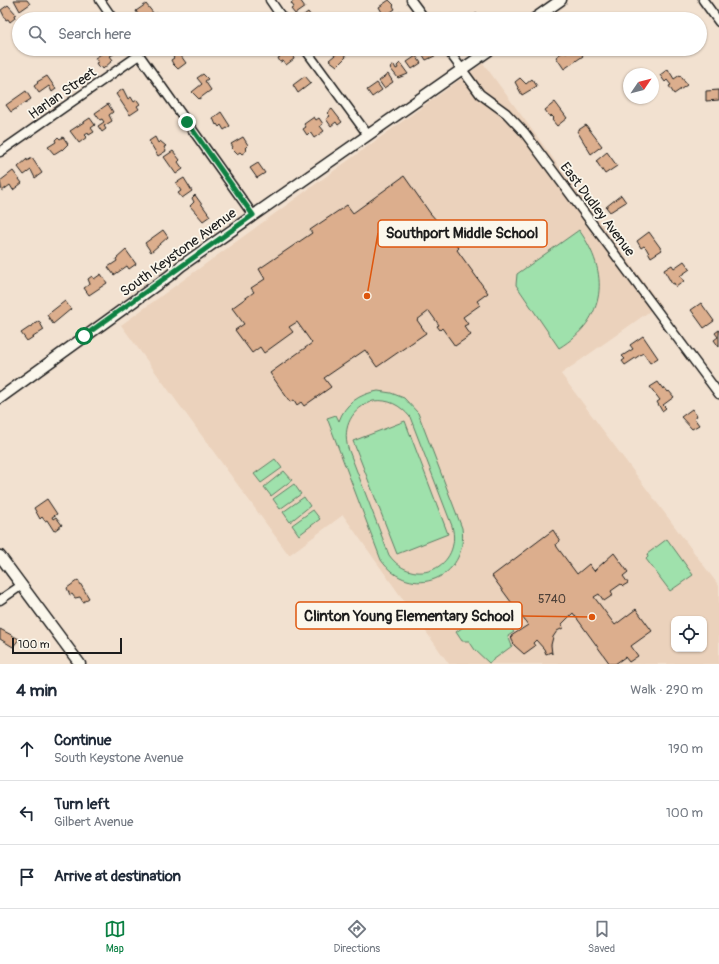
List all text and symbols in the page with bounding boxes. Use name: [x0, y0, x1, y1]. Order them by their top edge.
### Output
search box: [12, 12, 707, 56]
icon: search: [26, 23, 48, 45]
text: Search here: [58, 25, 131, 44]
street label: Harlan Street: [25, 64, 100, 123]
north arrow: [623, 68, 659, 104]
route end: [178, 113, 196, 131]
street label: East Dudley Avenue: [557, 159, 639, 260]
street label: South Keystone Avenue: [117, 204, 240, 300]
callout: Southport Middle School: [378, 220, 547, 247]
text: Southport Middle School: [386, 224, 538, 243]
route start: [75, 327, 93, 345]
house number: 5740: [538, 592, 566, 607]
callout: Clinton Young Elementary School: [296, 602, 522, 629]
text: Clinton Young Elementary School: [304, 607, 514, 626]
map controls: [671, 616, 707, 652]
button: locate: [671, 616, 707, 652]
scale bar: [12, 636, 122, 655]
text: 100 m: [18, 638, 49, 651]
text: 4 min: [16, 680, 57, 701]
text: Walk · 290 m: [630, 682, 703, 698]
text: Continue: [54, 731, 112, 750]
icon: ahead: [16, 738, 38, 760]
text: 190 m: [668, 741, 703, 757]
text: South Keystone Avenue: [54, 750, 184, 766]
text: Turn left: [54, 795, 110, 814]
icon: left: [16, 802, 38, 824]
text: 100 m: [666, 805, 703, 821]
text: Gilbert Avenue: [54, 814, 133, 830]
icon: arrive: [16, 866, 38, 888]
text: Arrive at destination: [54, 867, 181, 886]
tab: Map: [104, 918, 126, 955]
tab: Directions: [334, 918, 380, 955]
tab: Saved: [588, 918, 615, 955]

